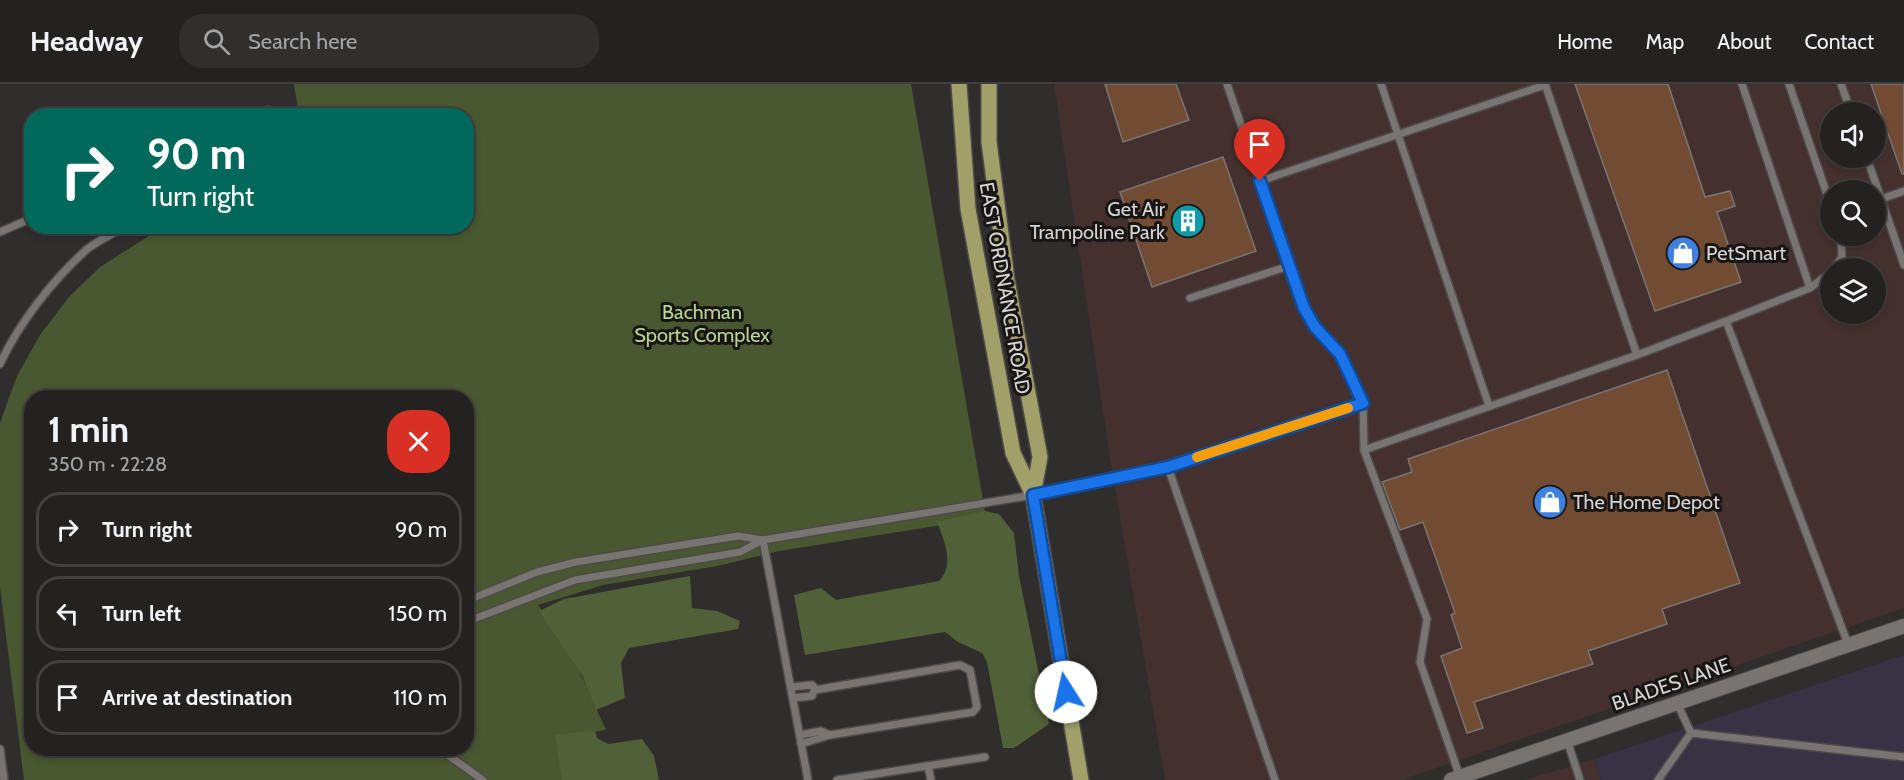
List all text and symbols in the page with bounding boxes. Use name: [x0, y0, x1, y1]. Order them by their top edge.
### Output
search box: [179, 14, 599, 68]
text: Headway: [30, 24, 143, 58]
icon: search: [200, 25, 233, 58]
text: Search here: [248, 28, 357, 55]
text: Home: [1557, 29, 1613, 54]
text: Map: [1646, 29, 1684, 54]
text: About: [1717, 29, 1771, 54]
text: Contact: [1804, 29, 1874, 54]
map controls: [1820, 102, 1886, 324]
button: sound: [1820, 102, 1886, 168]
pin: [1234, 119, 1285, 181]
text: 90 m: [147, 128, 246, 180]
icon: arrive: [1243, 128, 1276, 161]
icon: right: [48, 132, 126, 210]
text: Turn right: [147, 180, 254, 213]
street label: EAST ORDNANCE ROAD: [975, 180, 1035, 396]
button: search: [1820, 180, 1886, 246]
place label: Get Air Trampoline Park: [1030, 197, 1166, 244]
building icon: Get Air Trampoline Park: [1170, 203, 1206, 239]
shop icon: PetSmart: [1665, 235, 1701, 271]
place label: PetSmart: [1706, 241, 1786, 265]
button: layers: [1820, 258, 1886, 324]
park label: Bachman Sports Complex: [634, 300, 770, 347]
text: 1 min: [48, 407, 129, 451]
button: close: [387, 410, 450, 473]
text: 350 m · 22:28: [48, 452, 167, 476]
shop icon: The Home Depot: [1532, 484, 1568, 520]
place label: The Home Depot: [1573, 490, 1720, 514]
icon: right: [51, 513, 84, 546]
text: Turn right: [102, 516, 192, 543]
text: 90 m: [395, 516, 447, 543]
icon: left: [51, 597, 84, 630]
text: Turn left: [102, 600, 181, 627]
text: 150 m: [388, 600, 447, 627]
street label: BLADES LANE: [1609, 653, 1733, 715]
position arrow: [1034, 660, 1098, 724]
icon: arrive: [51, 681, 84, 714]
text: Arrive at destination: [102, 684, 292, 711]
text: 110 m: [393, 684, 447, 711]

